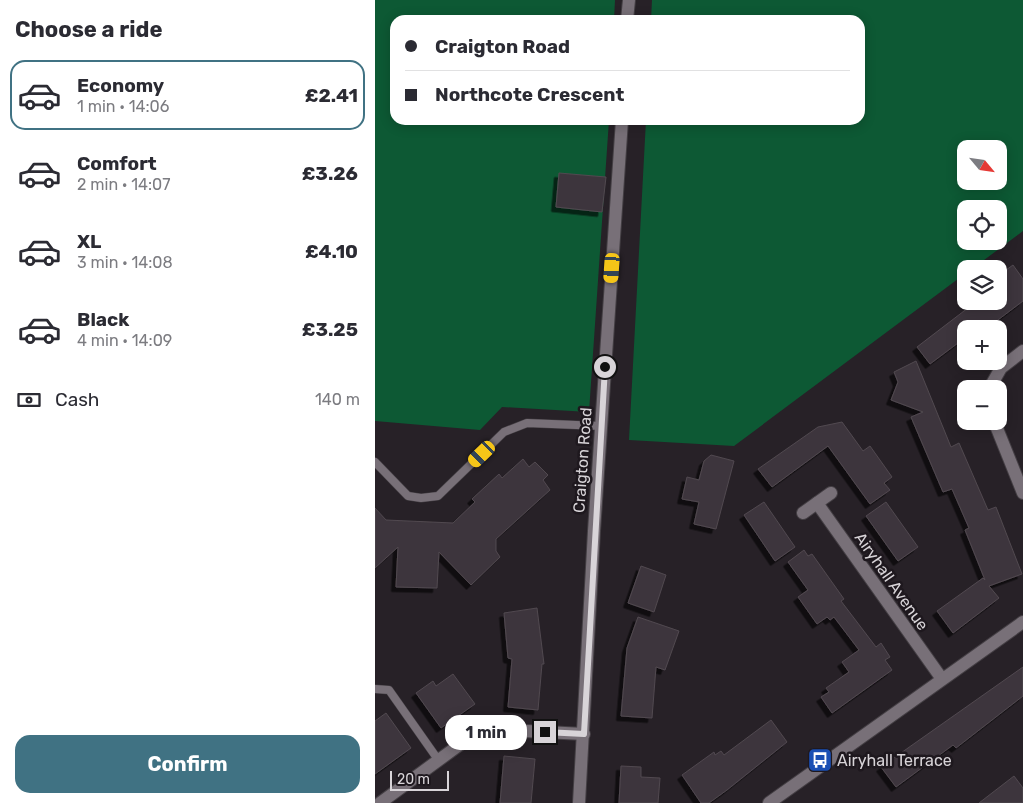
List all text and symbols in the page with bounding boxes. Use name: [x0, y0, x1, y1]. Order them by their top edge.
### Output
text: Choose a ride: [15, 16, 162, 43]
text: Craigton Road: [435, 35, 570, 58]
icon: car: [17, 73, 62, 118]
text: Economy: [77, 74, 164, 97]
text: Northcote Crescent: [435, 83, 624, 106]
text: £2.41: [305, 84, 358, 107]
text: 1 min · 14:06: [77, 97, 169, 116]
north arrow: [957, 140, 1007, 190]
map controls: [957, 140, 1007, 430]
icon: car: [17, 151, 62, 196]
text: Comfort: [77, 152, 157, 175]
text: £3.26: [302, 162, 358, 185]
text: 2 min · 14:07: [77, 175, 170, 194]
button: locate: [957, 200, 1007, 250]
icon: car: [17, 229, 62, 274]
text: XL: [77, 230, 101, 253]
text: £4.10: [305, 240, 358, 263]
text: 3 min · 14:08: [77, 253, 173, 272]
car: [603, 253, 620, 283]
button: layers: [957, 260, 1007, 310]
icon: car: [17, 307, 62, 352]
text: Black: [77, 308, 129, 331]
text: £3.25: [302, 318, 358, 341]
button: +: [957, 320, 1007, 370]
text: 4 min · 14:09: [77, 331, 172, 350]
route start: [594, 356, 616, 378]
button: −: [957, 380, 1007, 430]
icon: cash: [15, 386, 43, 414]
text: Cash: [55, 388, 99, 411]
text: 140 m: [315, 390, 360, 409]
street label: Craigton Road: [569, 407, 596, 513]
car: [465, 438, 498, 470]
street label: Airyhall Avenue: [851, 529, 932, 634]
callout: 1 min: [445, 714, 527, 750]
route end: [534, 721, 556, 743]
text: 1 min: [466, 723, 506, 742]
button: Confirm: [15, 735, 360, 793]
bus stop icon: Airyhall Terrace: [807, 747, 833, 773]
place label: Airyhall Terrace: [837, 751, 952, 770]
scale bar: [390, 768, 449, 791]
text: 20 m: [397, 771, 430, 788]

